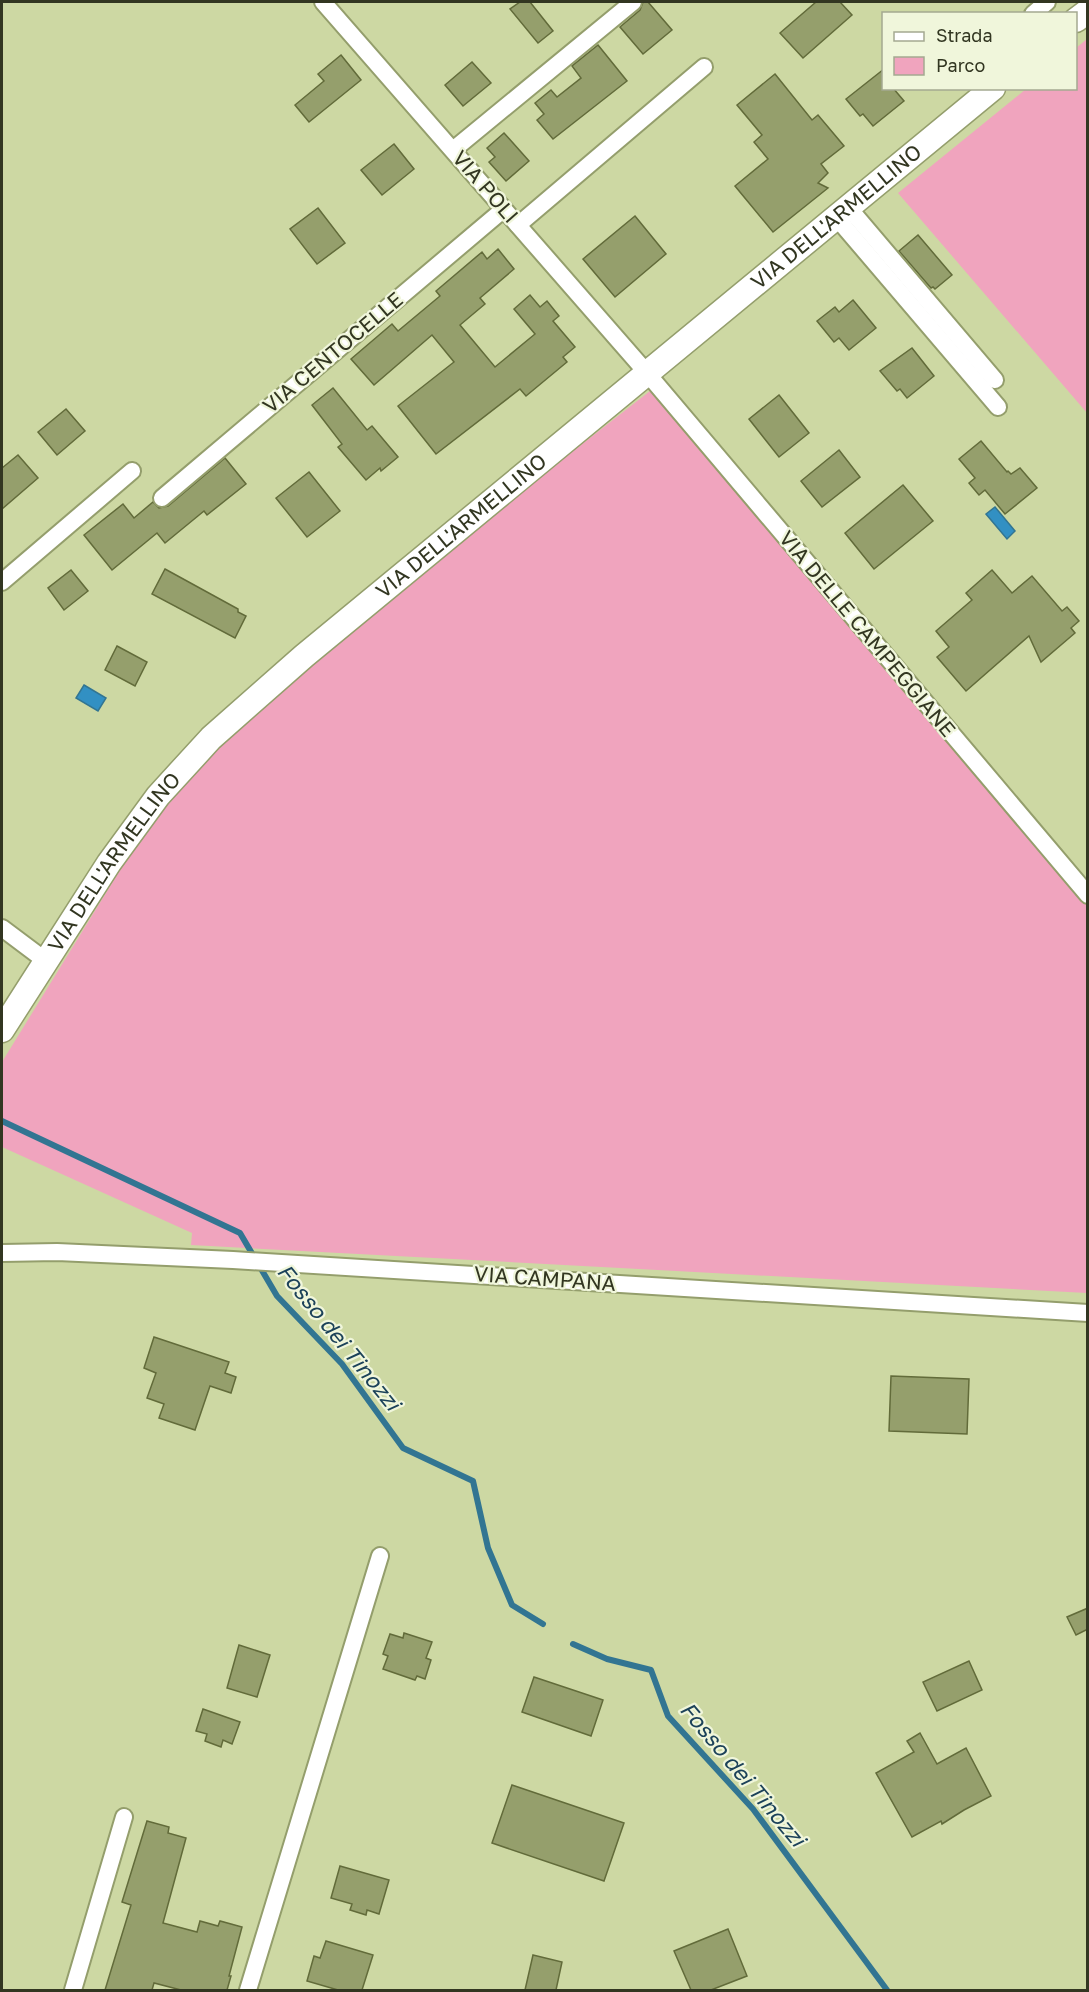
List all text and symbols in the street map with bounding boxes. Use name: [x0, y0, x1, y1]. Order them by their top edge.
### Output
legend: [882, 12, 1077, 90]
text: Strada: [936, 24, 993, 46]
text: Parco: [936, 54, 985, 76]
street label: VIA DELL'ARMELLINO: [745, 138, 927, 294]
street label: VIA POLI: [447, 145, 524, 228]
street label: VIA CENTOCELLE: [257, 286, 408, 418]
street label: VIA DELL'ARMELLINO: [370, 447, 552, 603]
street label: VIA DELLE CAMPEGGIANE: [774, 525, 962, 742]
street label: VIA DELL'ARMELLINO: [42, 766, 185, 956]
water label: Fosso dei Tinozzi: [272, 1258, 409, 1418]
street label: VIA CAMPANA: [473, 1260, 617, 1296]
water label: Fosso dei Tinozzi: [675, 1696, 814, 1854]

